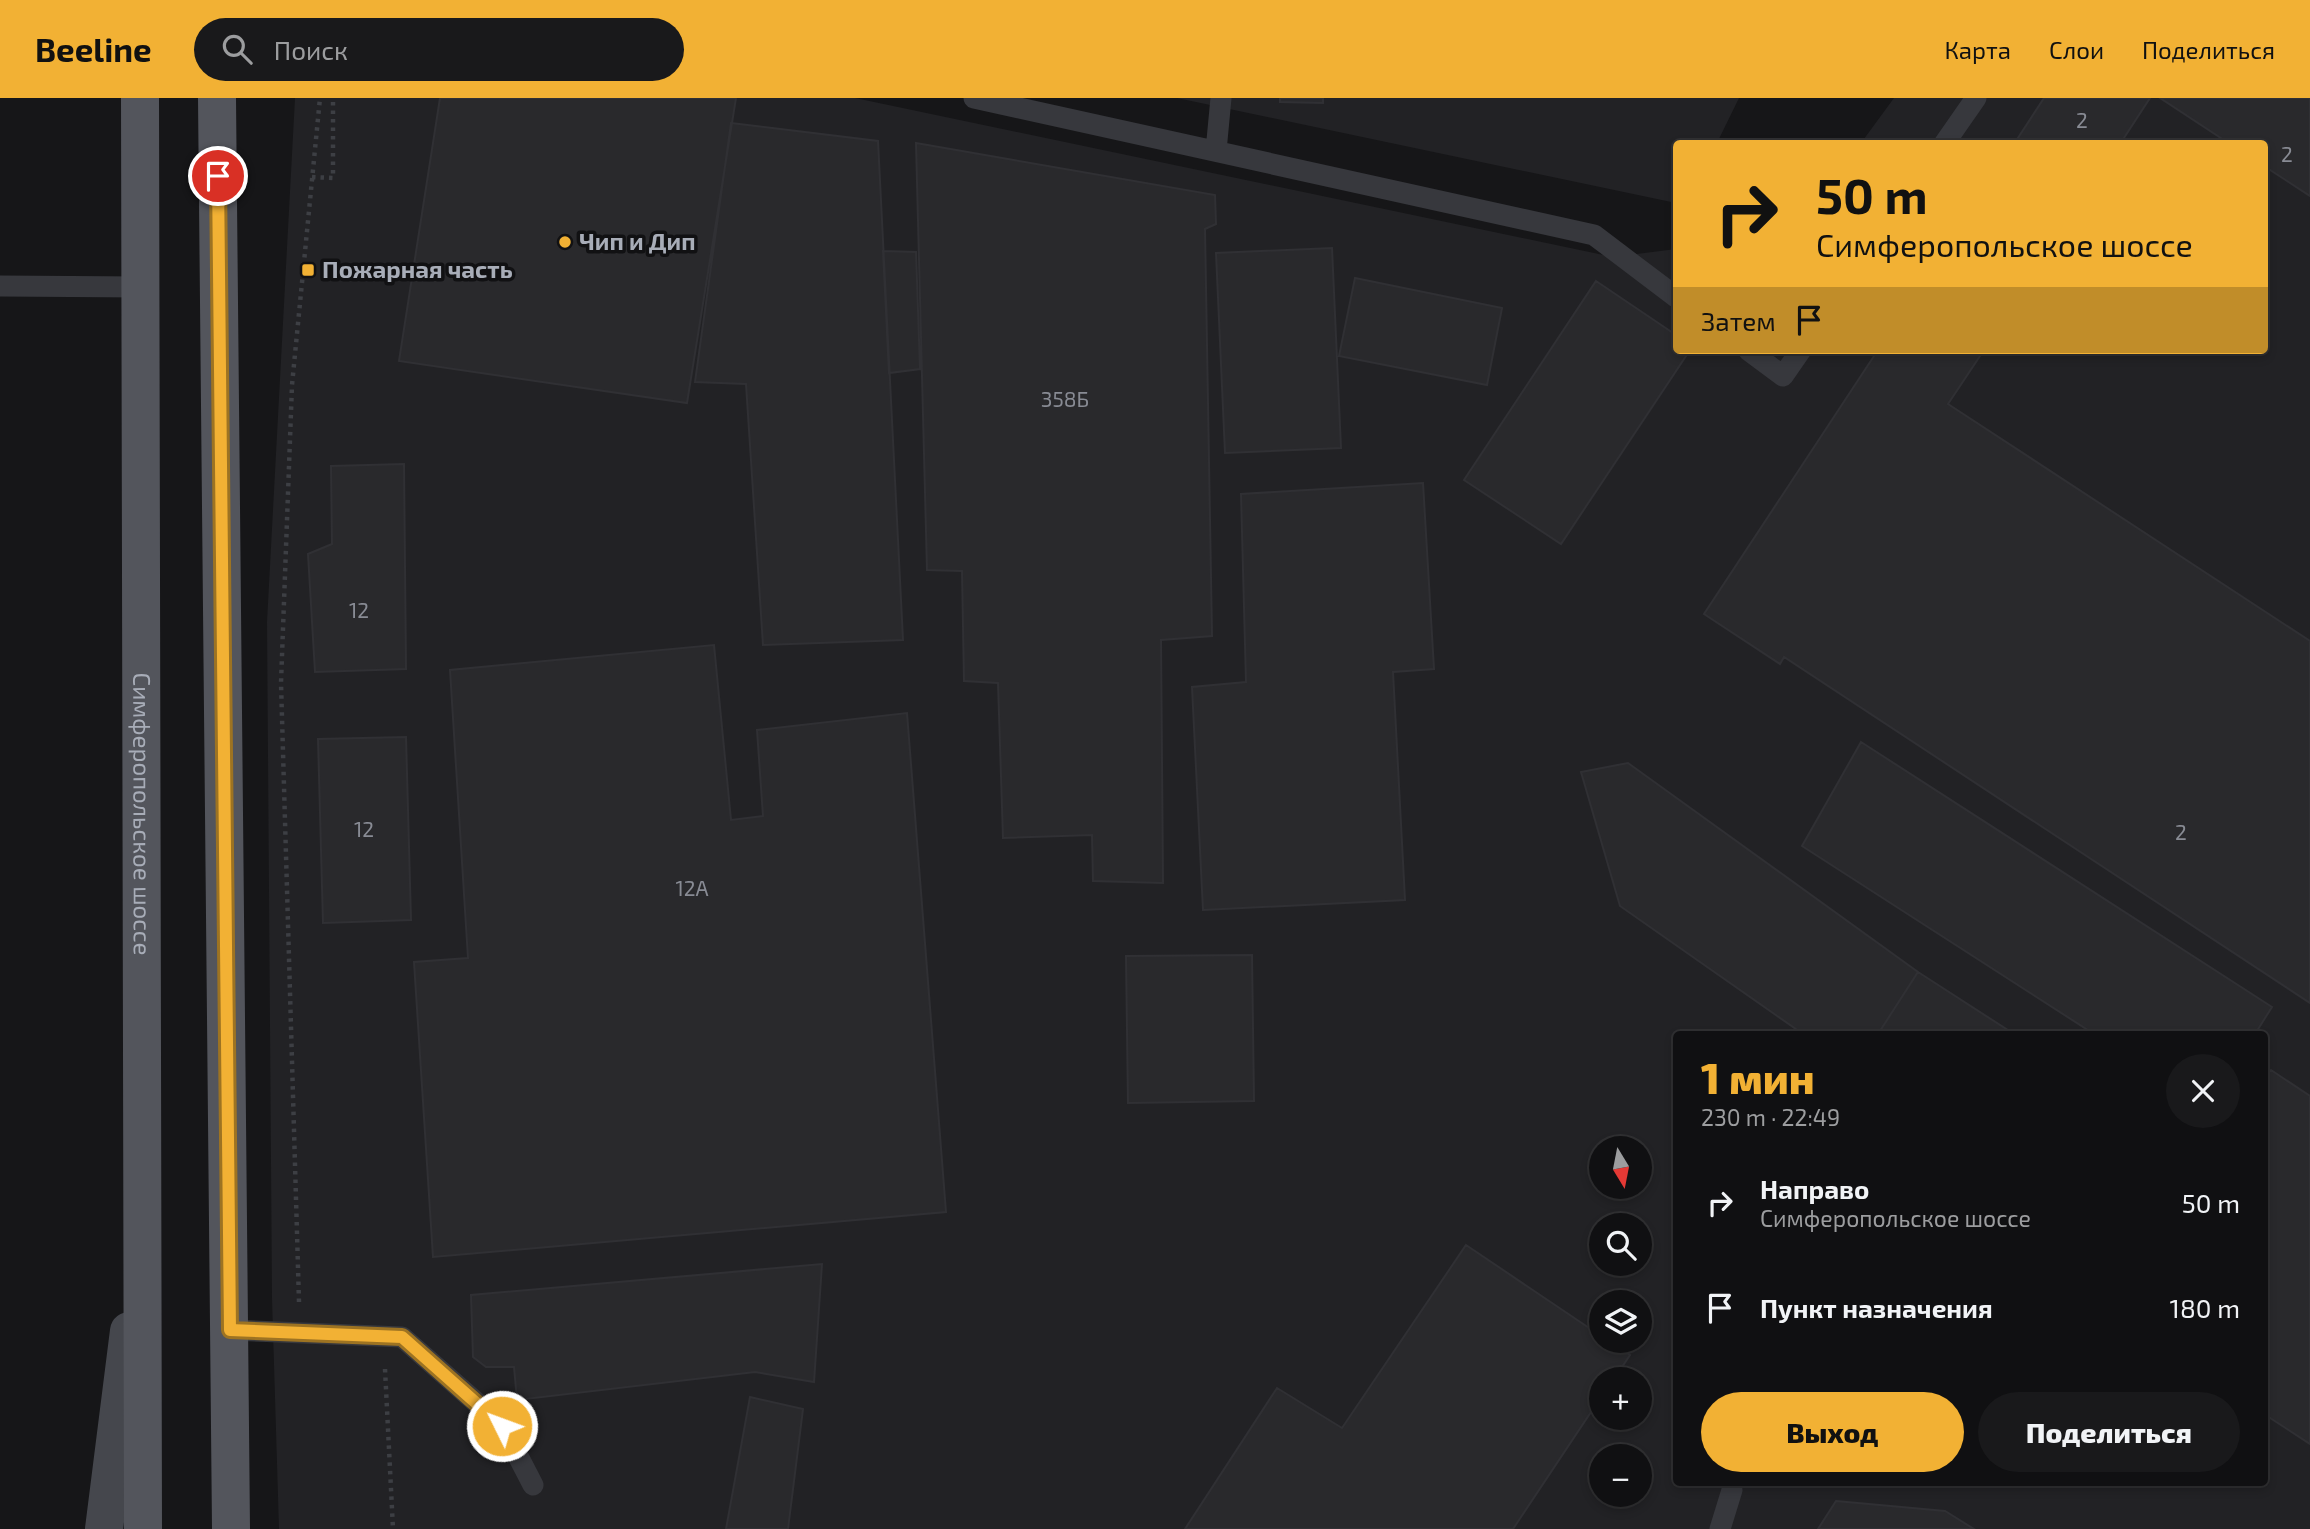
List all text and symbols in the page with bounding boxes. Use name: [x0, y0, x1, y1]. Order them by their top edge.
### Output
search box: [194, 18, 684, 81]
text: Beeline: [35, 29, 152, 69]
icon: search: [218, 30, 256, 68]
text: Поиск: [274, 34, 348, 65]
text: Карта: [1944, 35, 2011, 64]
text: Слои: [2049, 35, 2104, 64]
text: Поделиться: [2142, 35, 2275, 64]
house number: 2: [2076, 107, 2088, 132]
house number: 2: [2281, 141, 2293, 166]
pin: [188, 146, 248, 206]
icon: arrive: [199, 157, 237, 195]
text: 50 m: [1816, 165, 1928, 224]
icon: right: [1701, 168, 1792, 259]
text: Симферопольское шоссе: [1816, 225, 2193, 263]
place label: Чип и Дип: [579, 226, 696, 255]
marker: Чип и Дип: [557, 234, 573, 250]
place label: Пожарная часть: [322, 254, 513, 283]
marker: Пожарная часть: [300, 262, 316, 278]
icon: arrive: [1790, 301, 1828, 339]
text: Затем: [1701, 305, 1776, 336]
house number: 358Б: [1041, 386, 1089, 411]
house number: 12: [349, 597, 369, 622]
street label: Симферопольское шоссе: [128, 673, 158, 955]
house number: 12: [354, 816, 374, 841]
house number: 2: [2175, 819, 2187, 844]
house number: 12А: [675, 875, 709, 900]
text: 1 мин: [1701, 1052, 1815, 1102]
button: close: [2166, 1054, 2240, 1128]
text: 230 m · 22:49: [1701, 1103, 1840, 1131]
north arrow: [1589, 1136, 1652, 1199]
map controls: [1589, 1136, 1652, 1507]
text: Направо: [1760, 1173, 1869, 1204]
icon: right: [1701, 1184, 1739, 1222]
text: 50 m: [2182, 1187, 2240, 1218]
text: Симферопольское шоссе: [1760, 1204, 2031, 1232]
button: search: [1589, 1213, 1652, 1276]
icon: arrive: [1701, 1289, 1739, 1327]
button: layers: [1589, 1290, 1652, 1353]
text: Пункт назначения: [1760, 1292, 1993, 1323]
text: 180 m: [2170, 1292, 2240, 1323]
button: +: [1589, 1367, 1652, 1430]
position arrow: [465, 1389, 539, 1463]
button: Выход: [1701, 1392, 1964, 1472]
button: Поделиться: [1978, 1392, 2240, 1472]
button: −: [1589, 1444, 1652, 1507]

